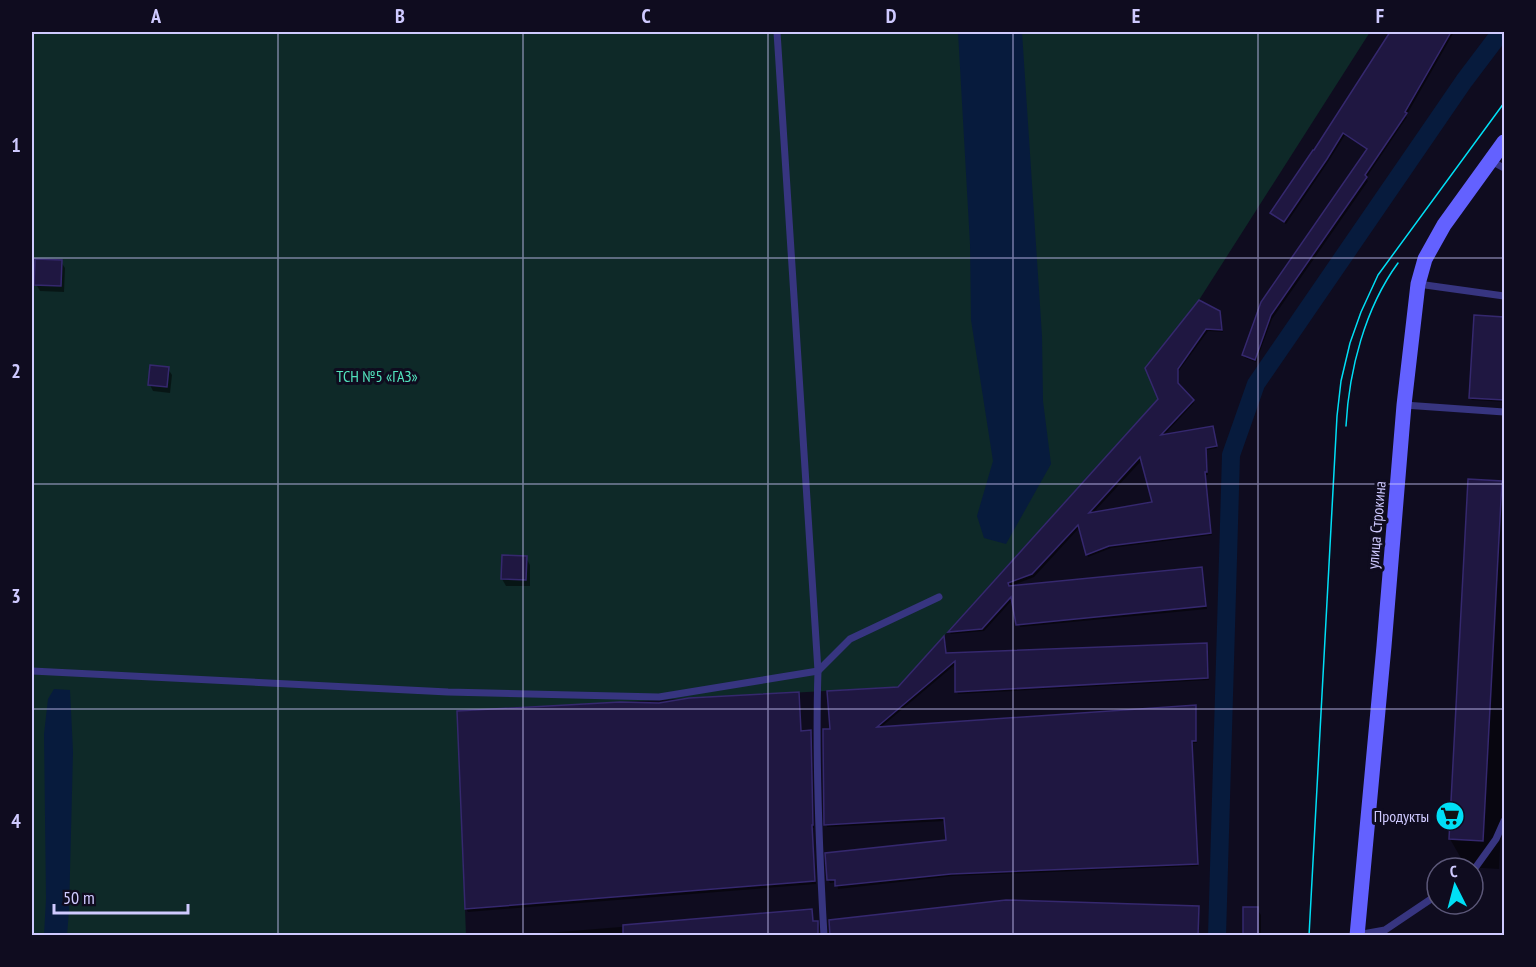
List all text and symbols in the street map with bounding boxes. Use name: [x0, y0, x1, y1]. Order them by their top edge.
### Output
text: A: [150, 3, 162, 29]
text: B: [395, 3, 405, 29]
text: C: [641, 3, 651, 29]
text: D: [886, 3, 897, 29]
text: E: [1132, 3, 1140, 29]
text: F: [1376, 3, 1384, 29]
text: 1: [11, 132, 21, 158]
text: 2: [11, 358, 21, 384]
park label: ТСН №5 «ГАЗ»: [336, 366, 418, 386]
street label: улица Строкина: [1362, 480, 1390, 570]
text: 3: [11, 583, 21, 609]
supermarket icon: Продукты: [1434, 800, 1466, 832]
place label: Продукты: [1374, 806, 1429, 826]
text: 4: [11, 808, 21, 834]
north arrow: [1425, 856, 1485, 916]
text: С: [1449, 861, 1459, 881]
scale bar: [54, 877, 188, 915]
text: 50 m: [63, 886, 95, 909]

